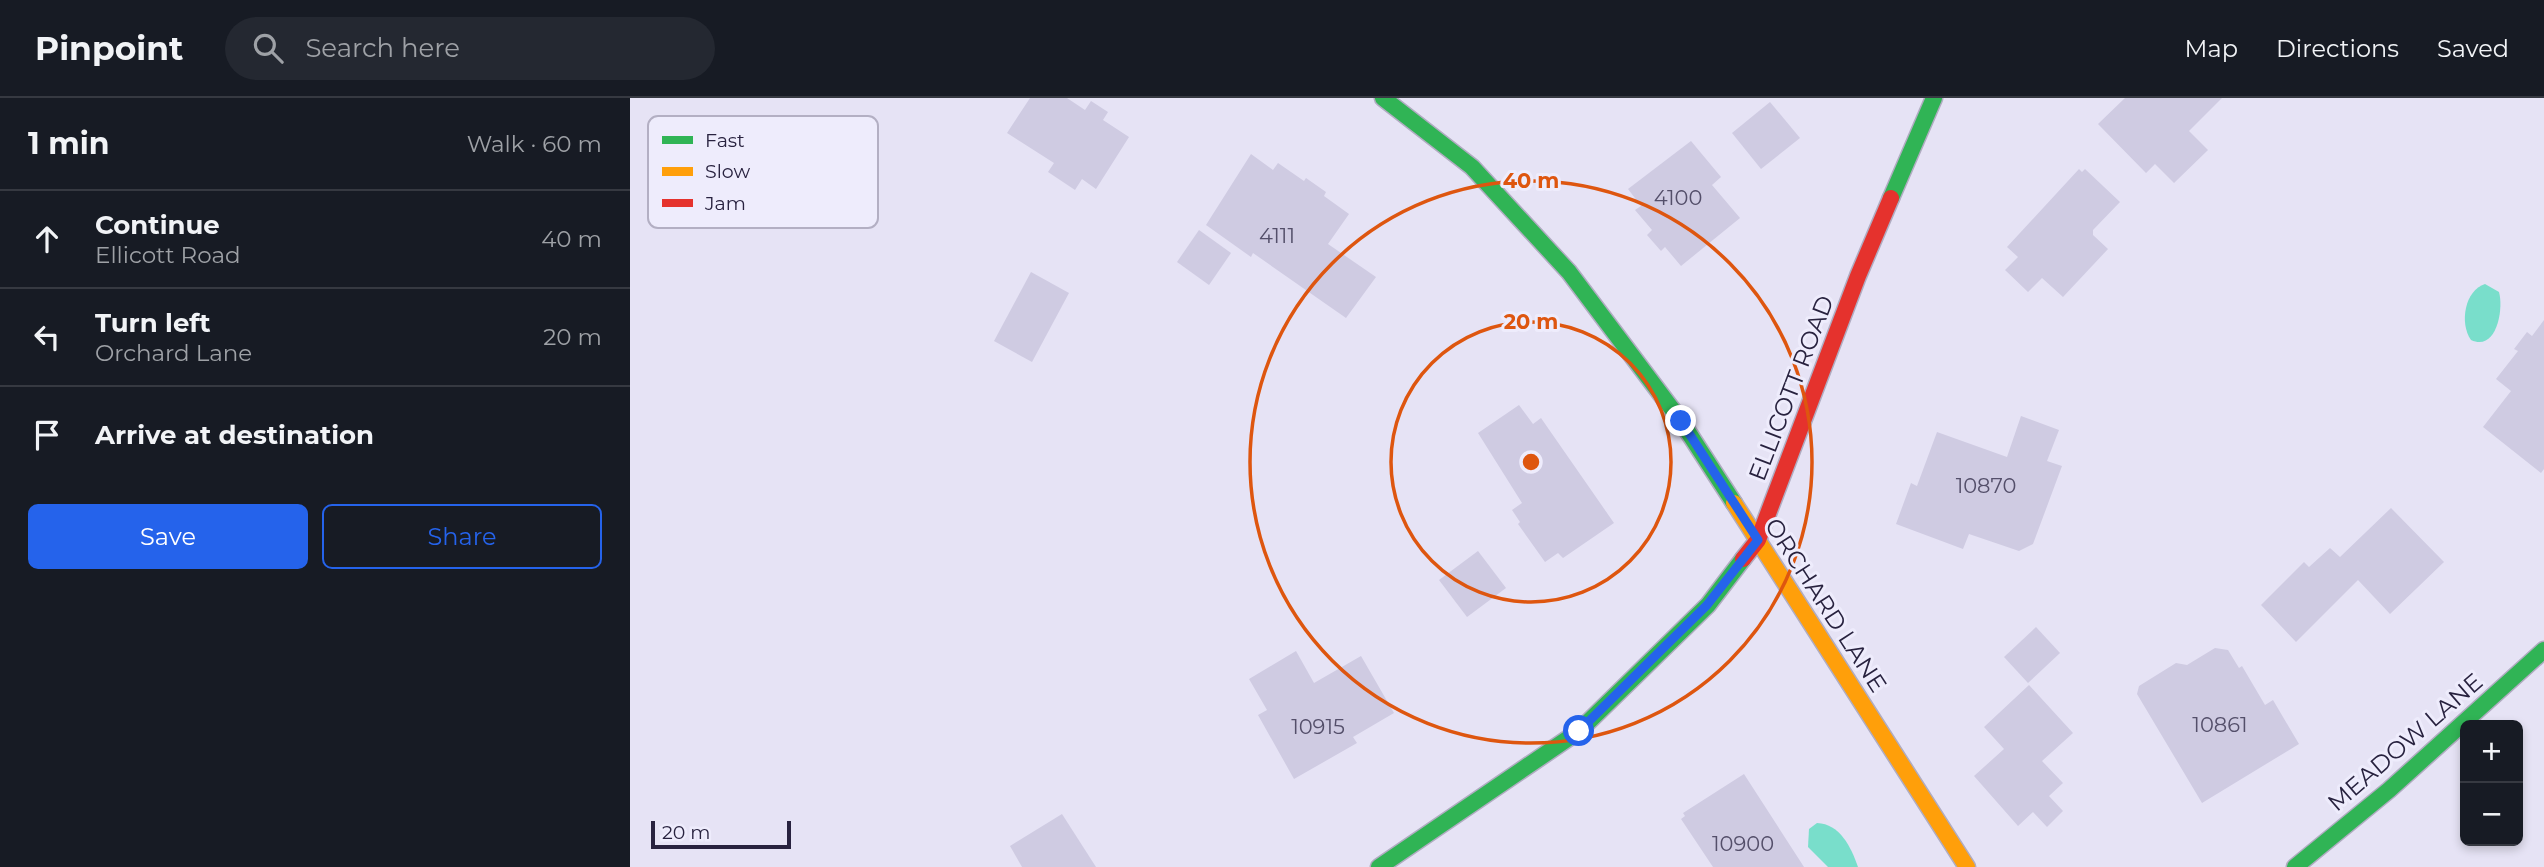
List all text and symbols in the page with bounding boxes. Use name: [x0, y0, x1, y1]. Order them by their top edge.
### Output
search box: [225, 17, 715, 80]
text: Pinpoint: [35, 28, 183, 68]
icon: search: [249, 29, 287, 67]
text: Search here: [305, 32, 460, 64]
text: Map: [2185, 34, 2238, 63]
text: Directions: [2276, 34, 2399, 63]
text: Saved: [2437, 34, 2509, 63]
legend: [648, 116, 878, 228]
text: 1 min: [28, 125, 109, 162]
text: Fast: [705, 129, 745, 152]
text: Walk · 60 m: [467, 130, 602, 158]
text: Slow: [705, 160, 750, 183]
text: 40 m: [1503, 168, 1559, 193]
house number: 4100: [1654, 185, 1702, 210]
text: Jam: [704, 192, 746, 215]
text: Continue: [95, 209, 220, 241]
icon: ahead: [28, 220, 66, 258]
house number: 4111: [1259, 223, 1295, 248]
text: 40 m: [541, 225, 602, 253]
text: Ellicott Road: [95, 241, 241, 269]
street label: ELLICOTT ROAD: [1742, 291, 1840, 485]
text: Turn left: [95, 307, 211, 339]
text: 20 m: [1504, 309, 1558, 334]
icon: left: [28, 318, 66, 356]
text: 20 m: [543, 323, 602, 351]
text: Orchard Lane: [95, 339, 252, 367]
route end: [1665, 405, 1696, 436]
icon: arrive: [28, 416, 66, 454]
text: Arrive at destination: [95, 419, 374, 451]
centre of rings: [1519, 450, 1543, 474]
house number: 10870: [1956, 473, 2016, 498]
button: Save: [28, 504, 308, 569]
button: Share: [322, 504, 602, 569]
street label: ORCHARD LANE: [1759, 513, 1893, 697]
street label: MEADOW LANE: [2322, 667, 2488, 817]
house number: 10861: [2192, 712, 2248, 737]
house number: 10915: [1291, 714, 1345, 739]
route start: [1563, 715, 1594, 746]
map controls: [2460, 720, 2523, 846]
button: +: [2460, 720, 2523, 783]
button: −: [2460, 783, 2523, 846]
scale bar: [651, 818, 791, 850]
text: 20 m: [662, 821, 710, 844]
house number: 10900: [1712, 831, 1774, 856]

